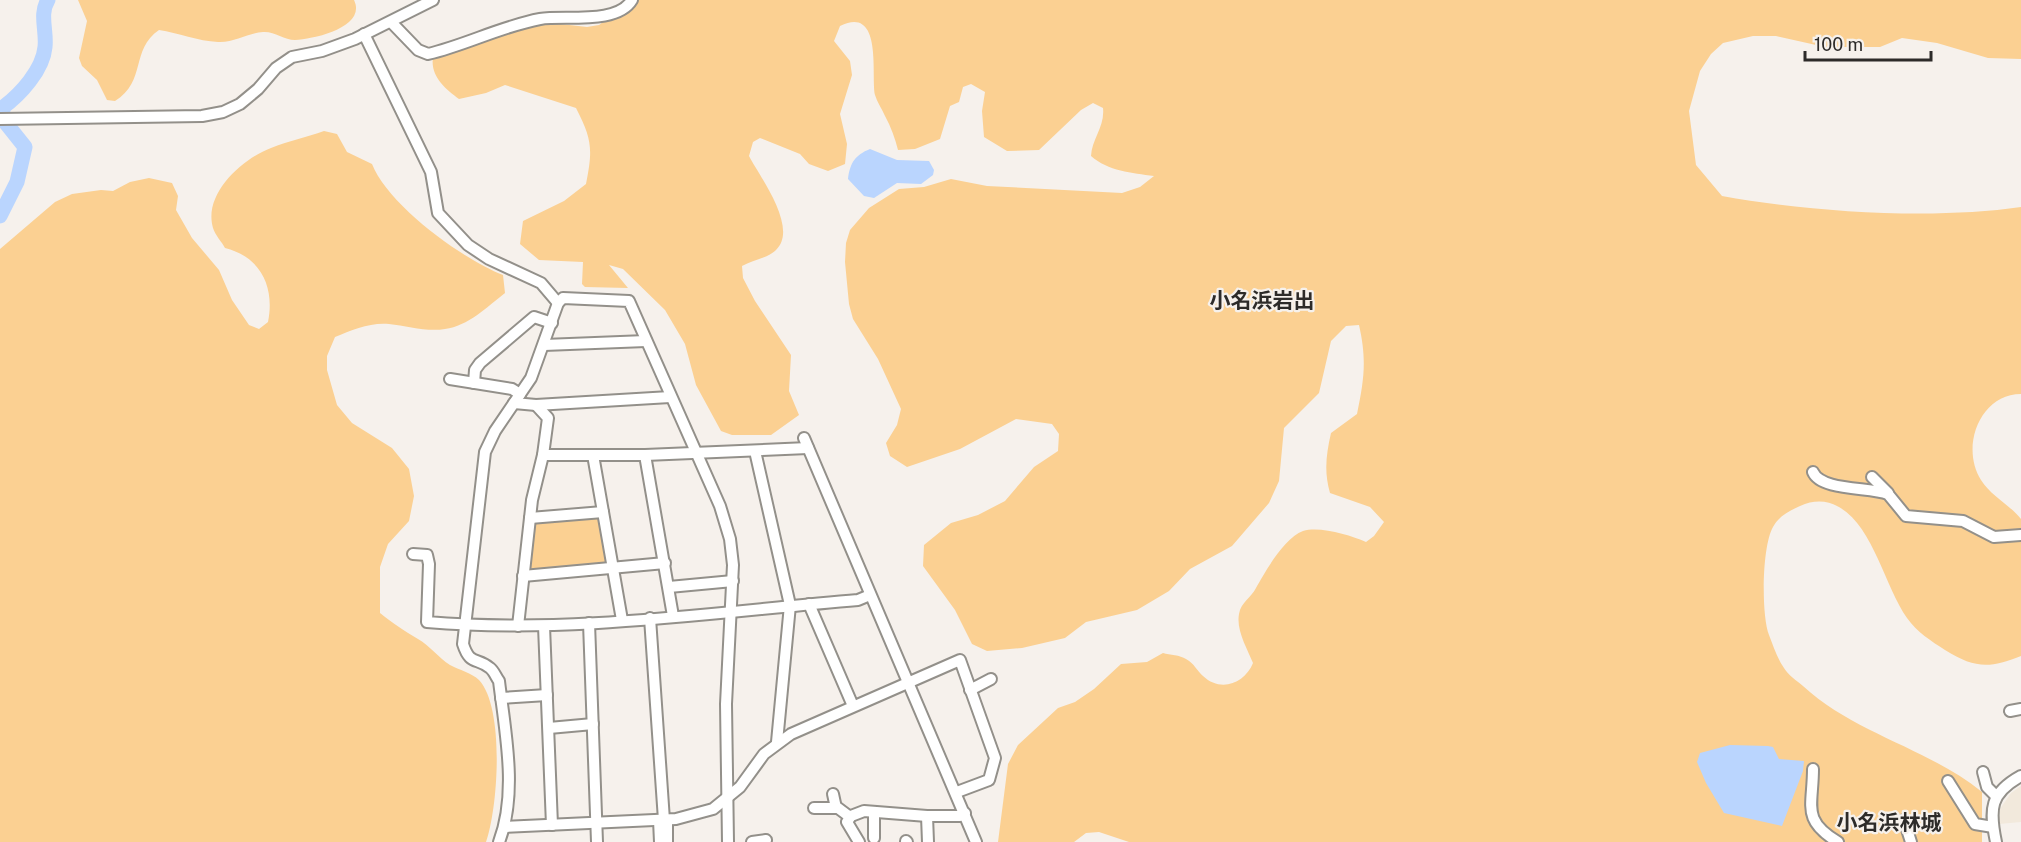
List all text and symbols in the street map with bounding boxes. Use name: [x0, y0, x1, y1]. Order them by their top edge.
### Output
scale bar: [1805, 24, 1931, 62]
text: 100 m: [1814, 34, 1863, 55]
district label: 小名浜岩出: [1210, 288, 1315, 313]
district label: 小名浜林城: [1837, 810, 1942, 835]

